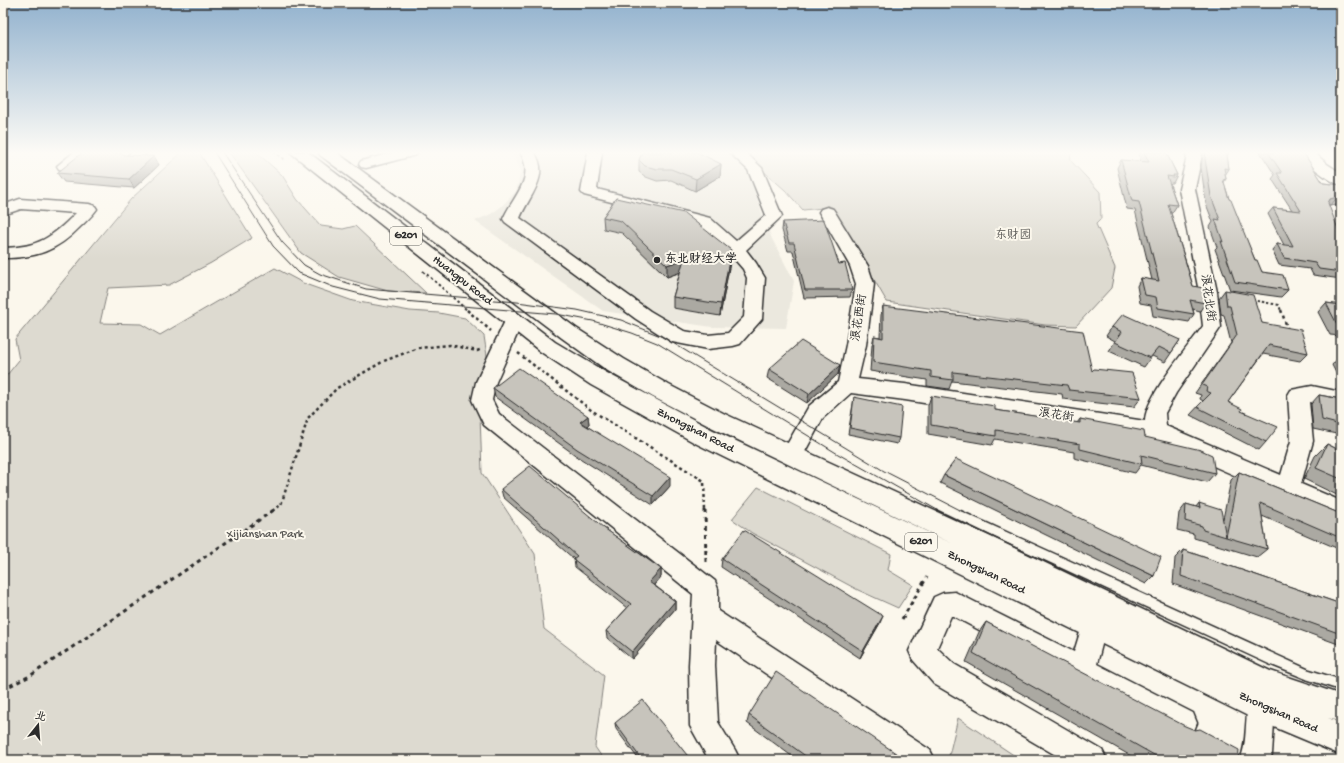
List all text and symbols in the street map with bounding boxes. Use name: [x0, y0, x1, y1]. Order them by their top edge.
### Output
road number: G201: [390, 227, 422, 245]
park label: 东财园: [995, 228, 1031, 243]
place label: 东北财经大学: [665, 252, 737, 267]
street label: Huangpu Road: [429, 253, 496, 309]
marker: 东北财经大学: [652, 255, 662, 265]
street label: 浪花北街: [1197, 273, 1218, 323]
street label: 浪花西街: [848, 293, 871, 343]
street label: Zhongshan Road: [654, 405, 737, 457]
street label: 浪花街: [1037, 405, 1075, 426]
park label: Xijianshan Park: [226, 528, 305, 542]
road number: G201: [905, 533, 937, 551]
street label: Zhongshan Road: [945, 548, 1028, 598]
street label: Zhongshan Road: [1236, 689, 1321, 737]
north arrow: [18, 705, 58, 745]
text: 北: [33, 710, 47, 725]

